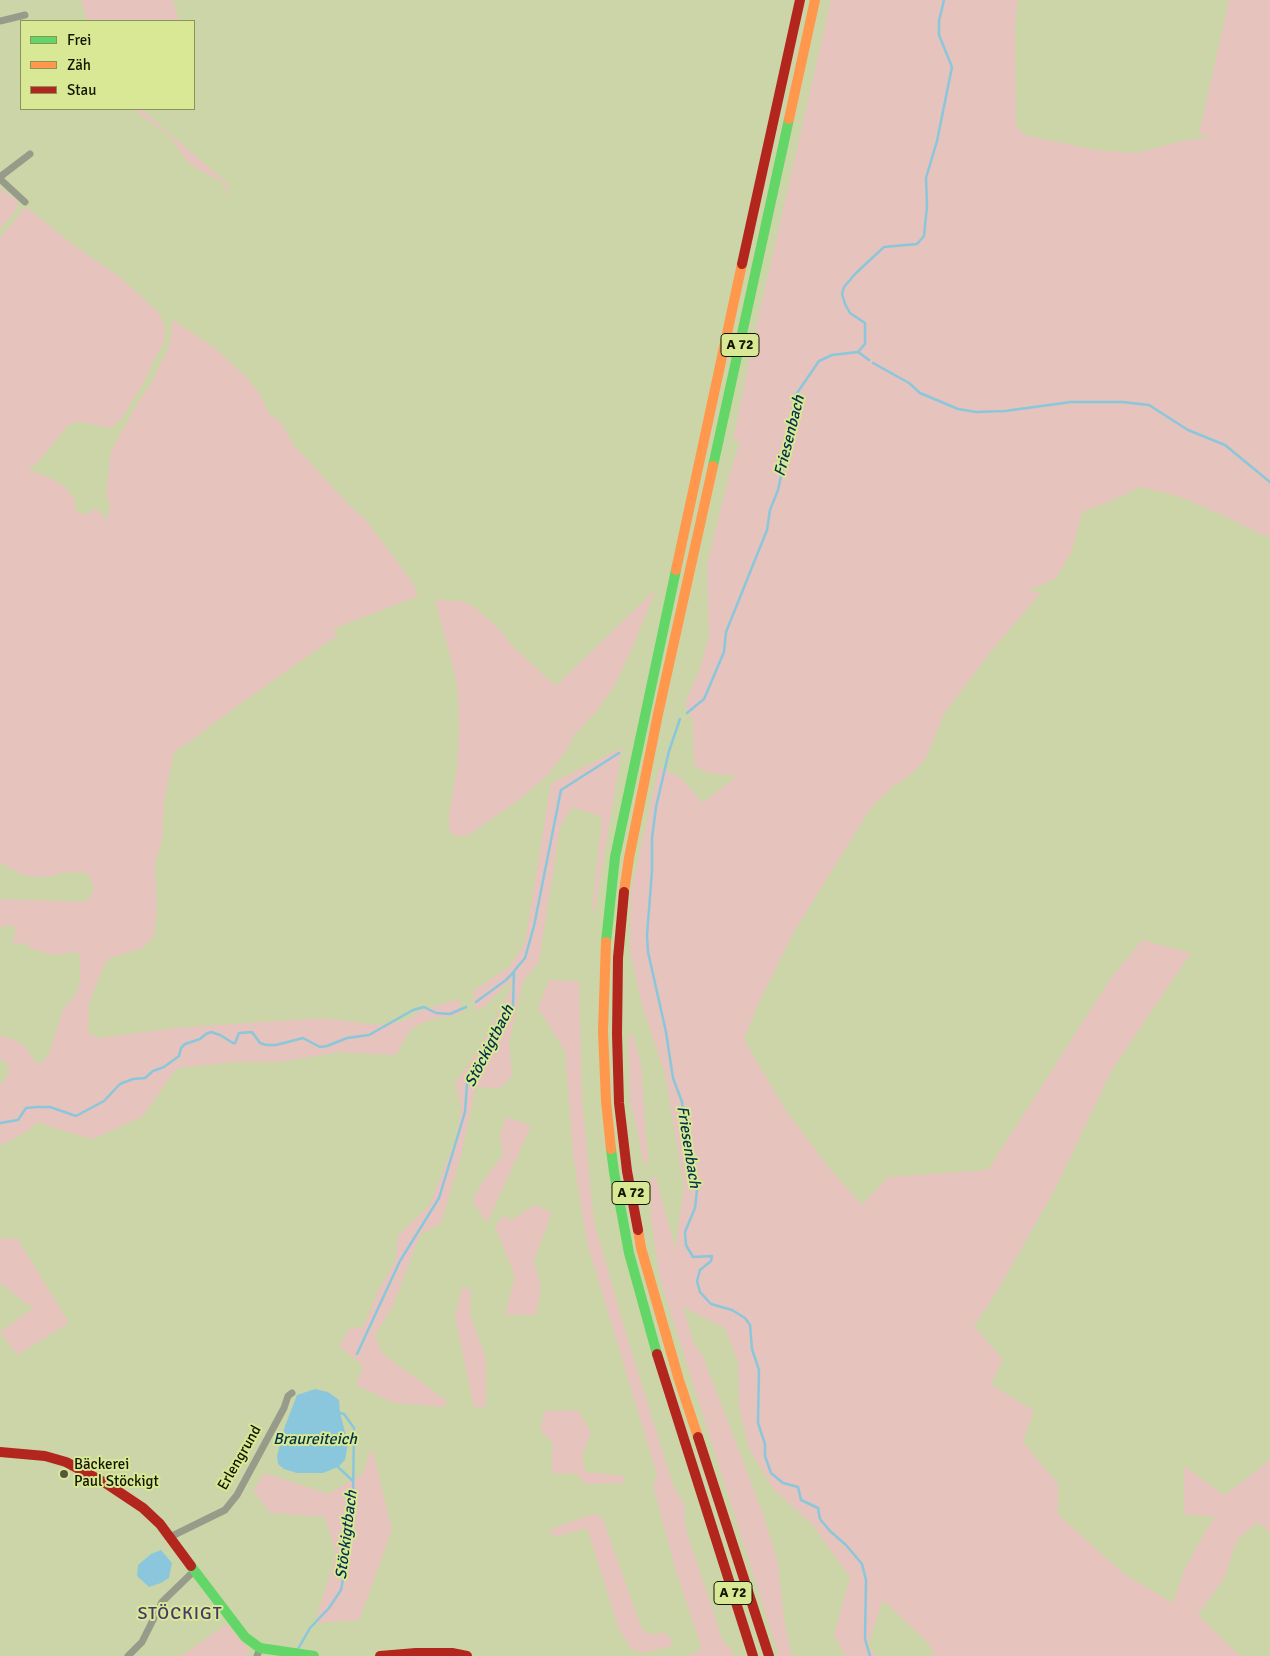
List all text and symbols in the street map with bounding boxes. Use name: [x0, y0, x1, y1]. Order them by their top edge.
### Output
legend: [20, 20, 195, 110]
text: Frei: [67, 31, 91, 49]
text: Zäh: [67, 56, 91, 74]
text: Stau: [67, 81, 96, 99]
road number: A 72: [721, 334, 759, 356]
water label: Friesenbach: [771, 393, 809, 479]
water label: Stöckigtbach: [461, 1002, 519, 1090]
water label: Friesenbach: [672, 1105, 704, 1189]
road number: A 72: [612, 1182, 650, 1204]
street label: Erlengrund: [214, 1422, 266, 1494]
water label: Braureiteich: [273, 1430, 357, 1450]
place label: Bäckerei Paul Stöckigt: [74, 1456, 159, 1491]
marker: Bäckerei Paul Stöckigt: [58, 1468, 70, 1480]
water label: Stöckigtbach: [332, 1490, 362, 1580]
road number: A 72: [714, 1582, 752, 1605]
district label: STÖCKIGT: [136, 1603, 224, 1625]

